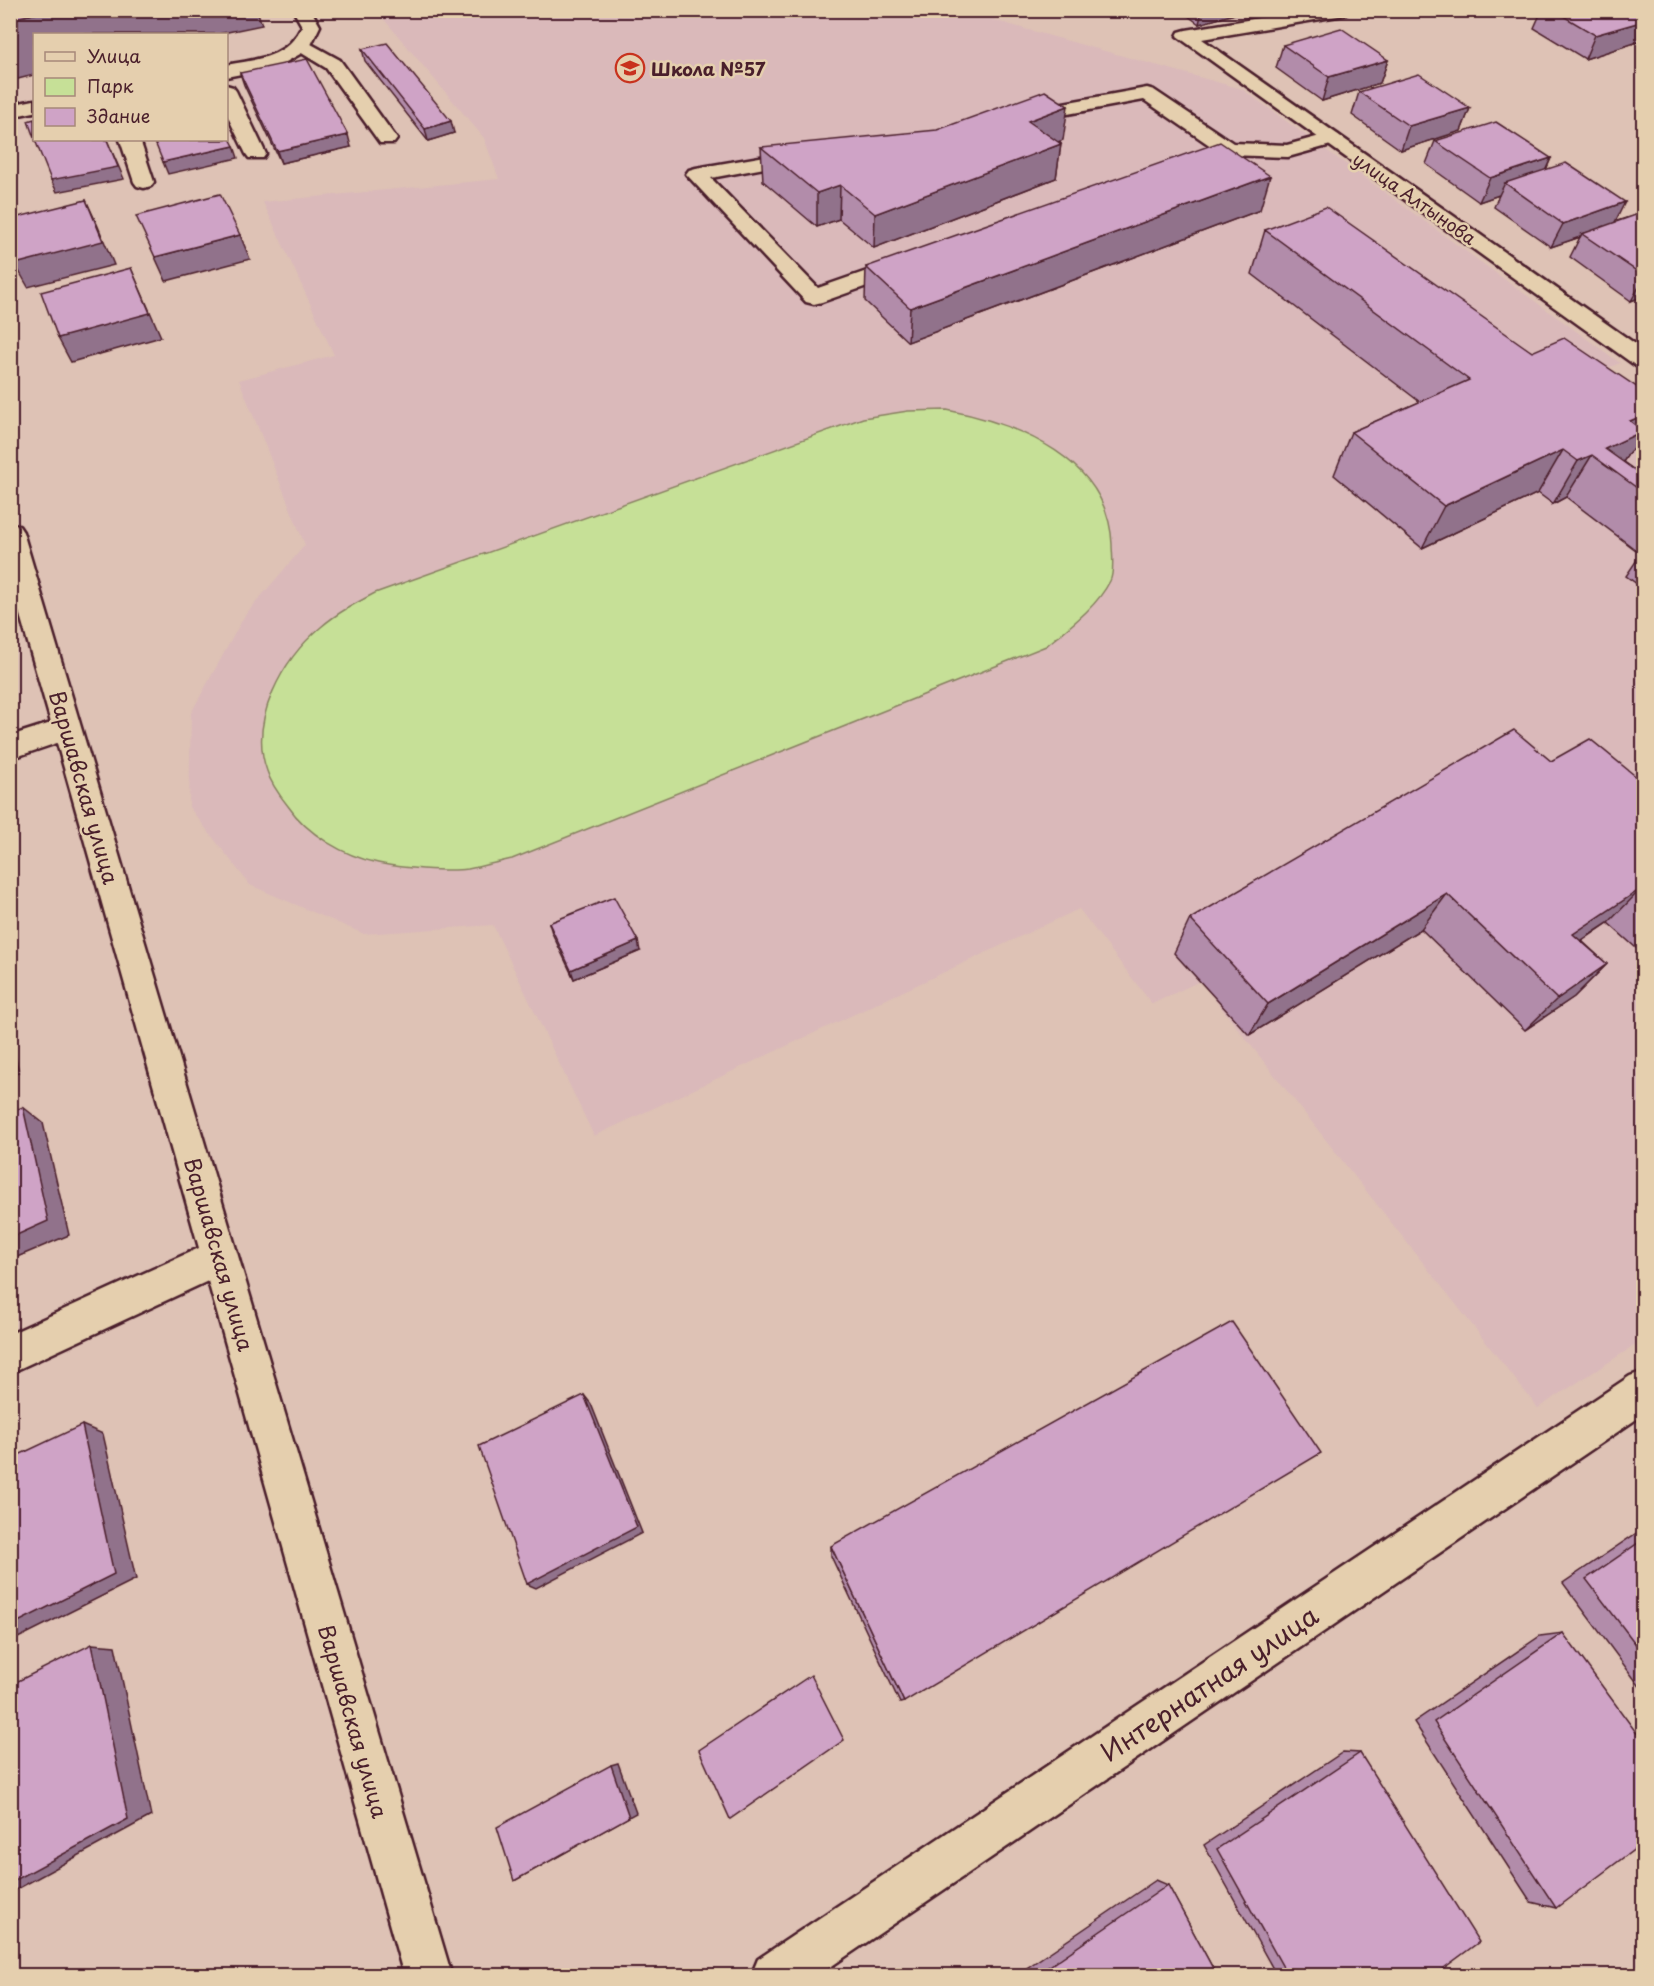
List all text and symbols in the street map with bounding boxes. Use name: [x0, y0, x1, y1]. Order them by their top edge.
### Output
legend: [33, 33, 228, 141]
text: Улица: [87, 42, 141, 69]
school or university icon: Школа №57: [614, 52, 646, 84]
place label: Школа №57: [651, 55, 766, 82]
text: Парк: [87, 72, 134, 99]
text: Здание: [87, 102, 150, 129]
street label: улица Алтынова: [1348, 145, 1483, 251]
street label: Варшавская улица: [42, 686, 128, 888]
street label: Варшавская улица: [177, 1153, 263, 1355]
street label: Интернатная улица: [1092, 1595, 1326, 1771]
street label: Варшавская улица: [311, 1620, 397, 1822]

